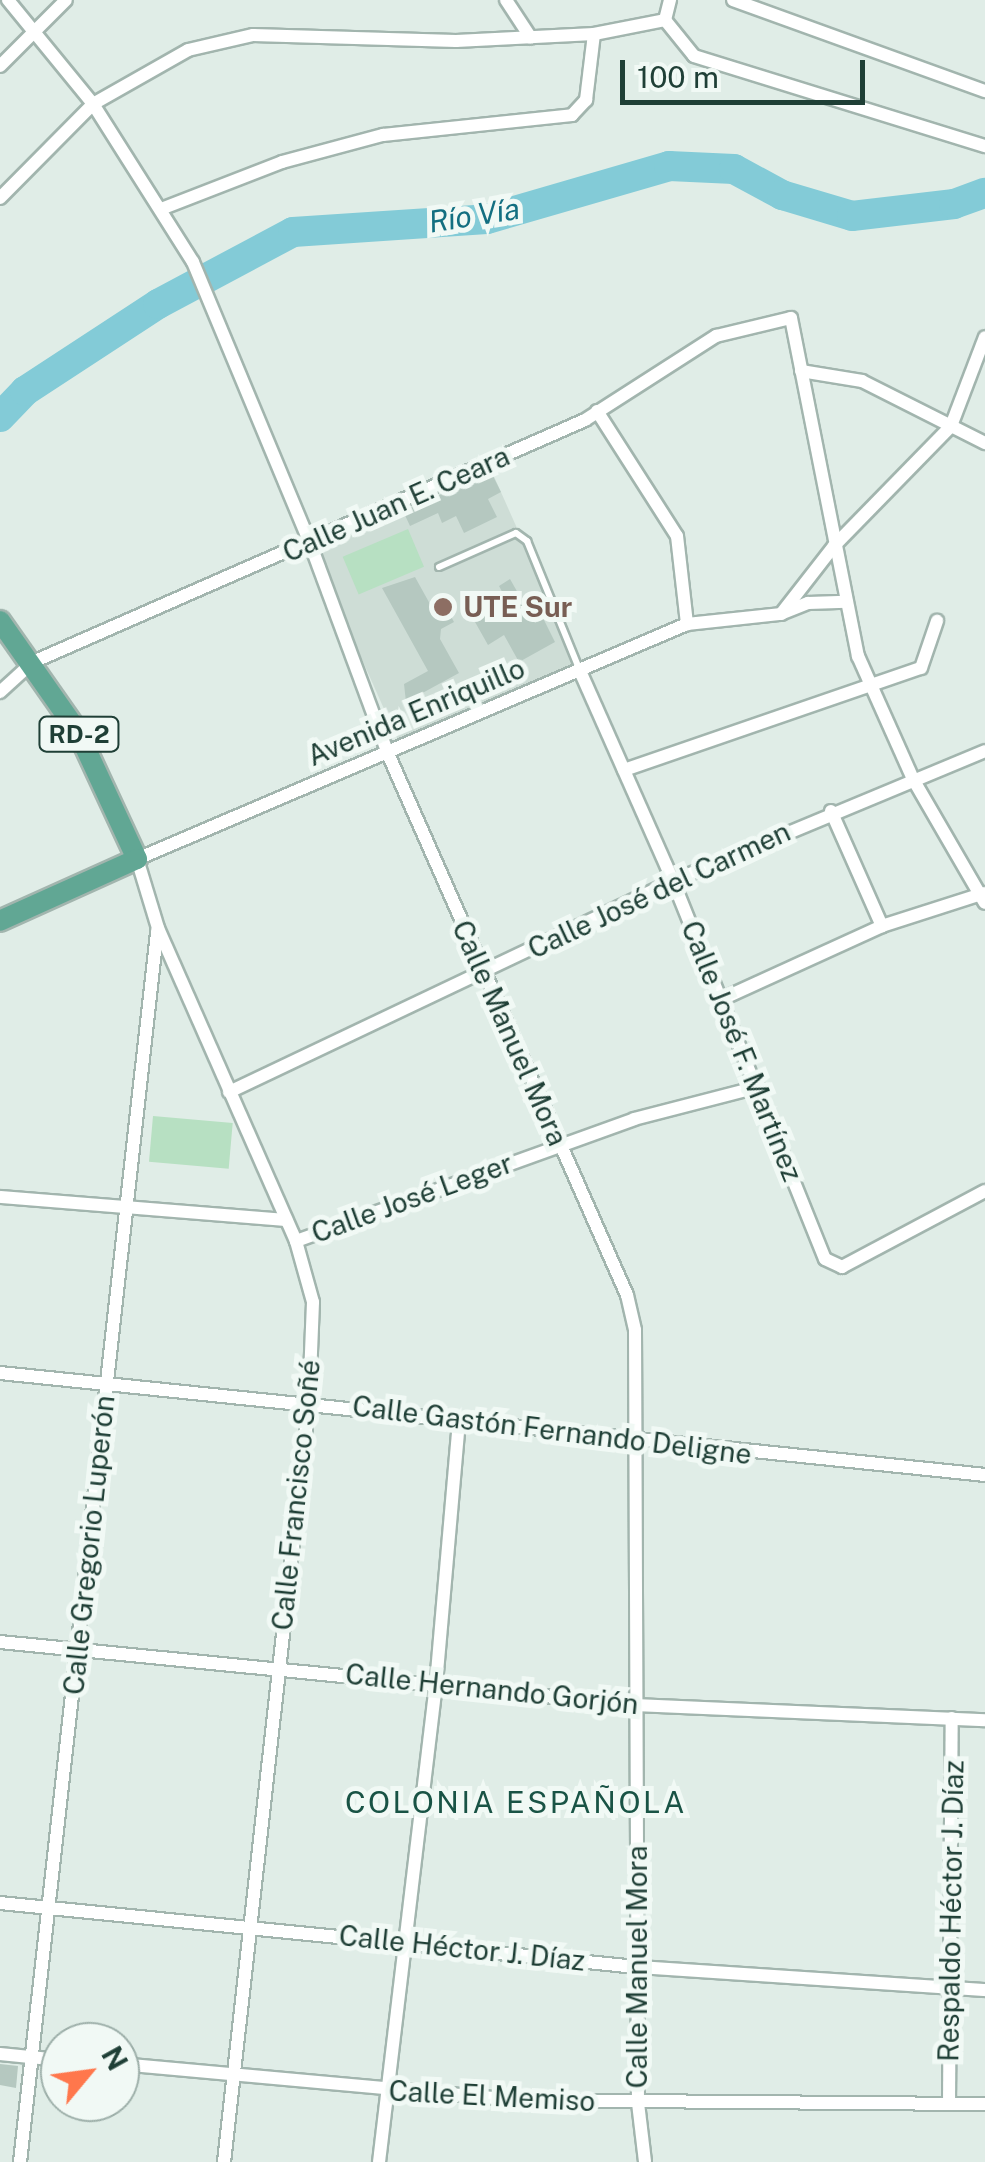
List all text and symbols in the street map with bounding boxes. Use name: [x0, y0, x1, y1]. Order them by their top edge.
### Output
scale bar: [625, 40, 870, 102]
text: 100 m: [637, 59, 719, 95]
water label: Río Vía: [426, 190, 522, 240]
street label: Calle Juan E. Ceara: [277, 439, 515, 569]
place label: UTE Sur: [463, 590, 572, 624]
marker: UTE Sur: [432, 596, 454, 618]
street label: Avenida Enriquillo: [302, 651, 530, 773]
road number: RD-2: [36, 714, 122, 754]
street label: Calle José del Carmen: [522, 814, 796, 966]
street label: Calle Manuel Mora: [445, 915, 575, 1151]
street label: Calle José F. Martínez: [674, 916, 810, 1186]
street label: Calle José Leger: [307, 1146, 517, 1250]
street label: Calle Francisco Soñé: [265, 1358, 327, 1632]
street label: Calle Gastón Fernando Deligne: [350, 1389, 754, 1471]
street label: Calle Gregorio Luperón: [57, 1393, 121, 1697]
street label: Calle Hernando Gorjón: [344, 1657, 640, 1721]
street label: Respaldo Héctor J. Díaz: [932, 1760, 970, 2062]
district label: COLONIA ESPAÑOLA: [345, 1784, 687, 1820]
street label: Calle Manuel Mora: [620, 1845, 654, 2089]
street label: Calle Héctor J. Díaz: [337, 1918, 587, 1978]
north arrow: [40, 2022, 140, 2122]
text: N: [95, 2041, 135, 2076]
street label: Calle El Memiso: [388, 2074, 596, 2118]

